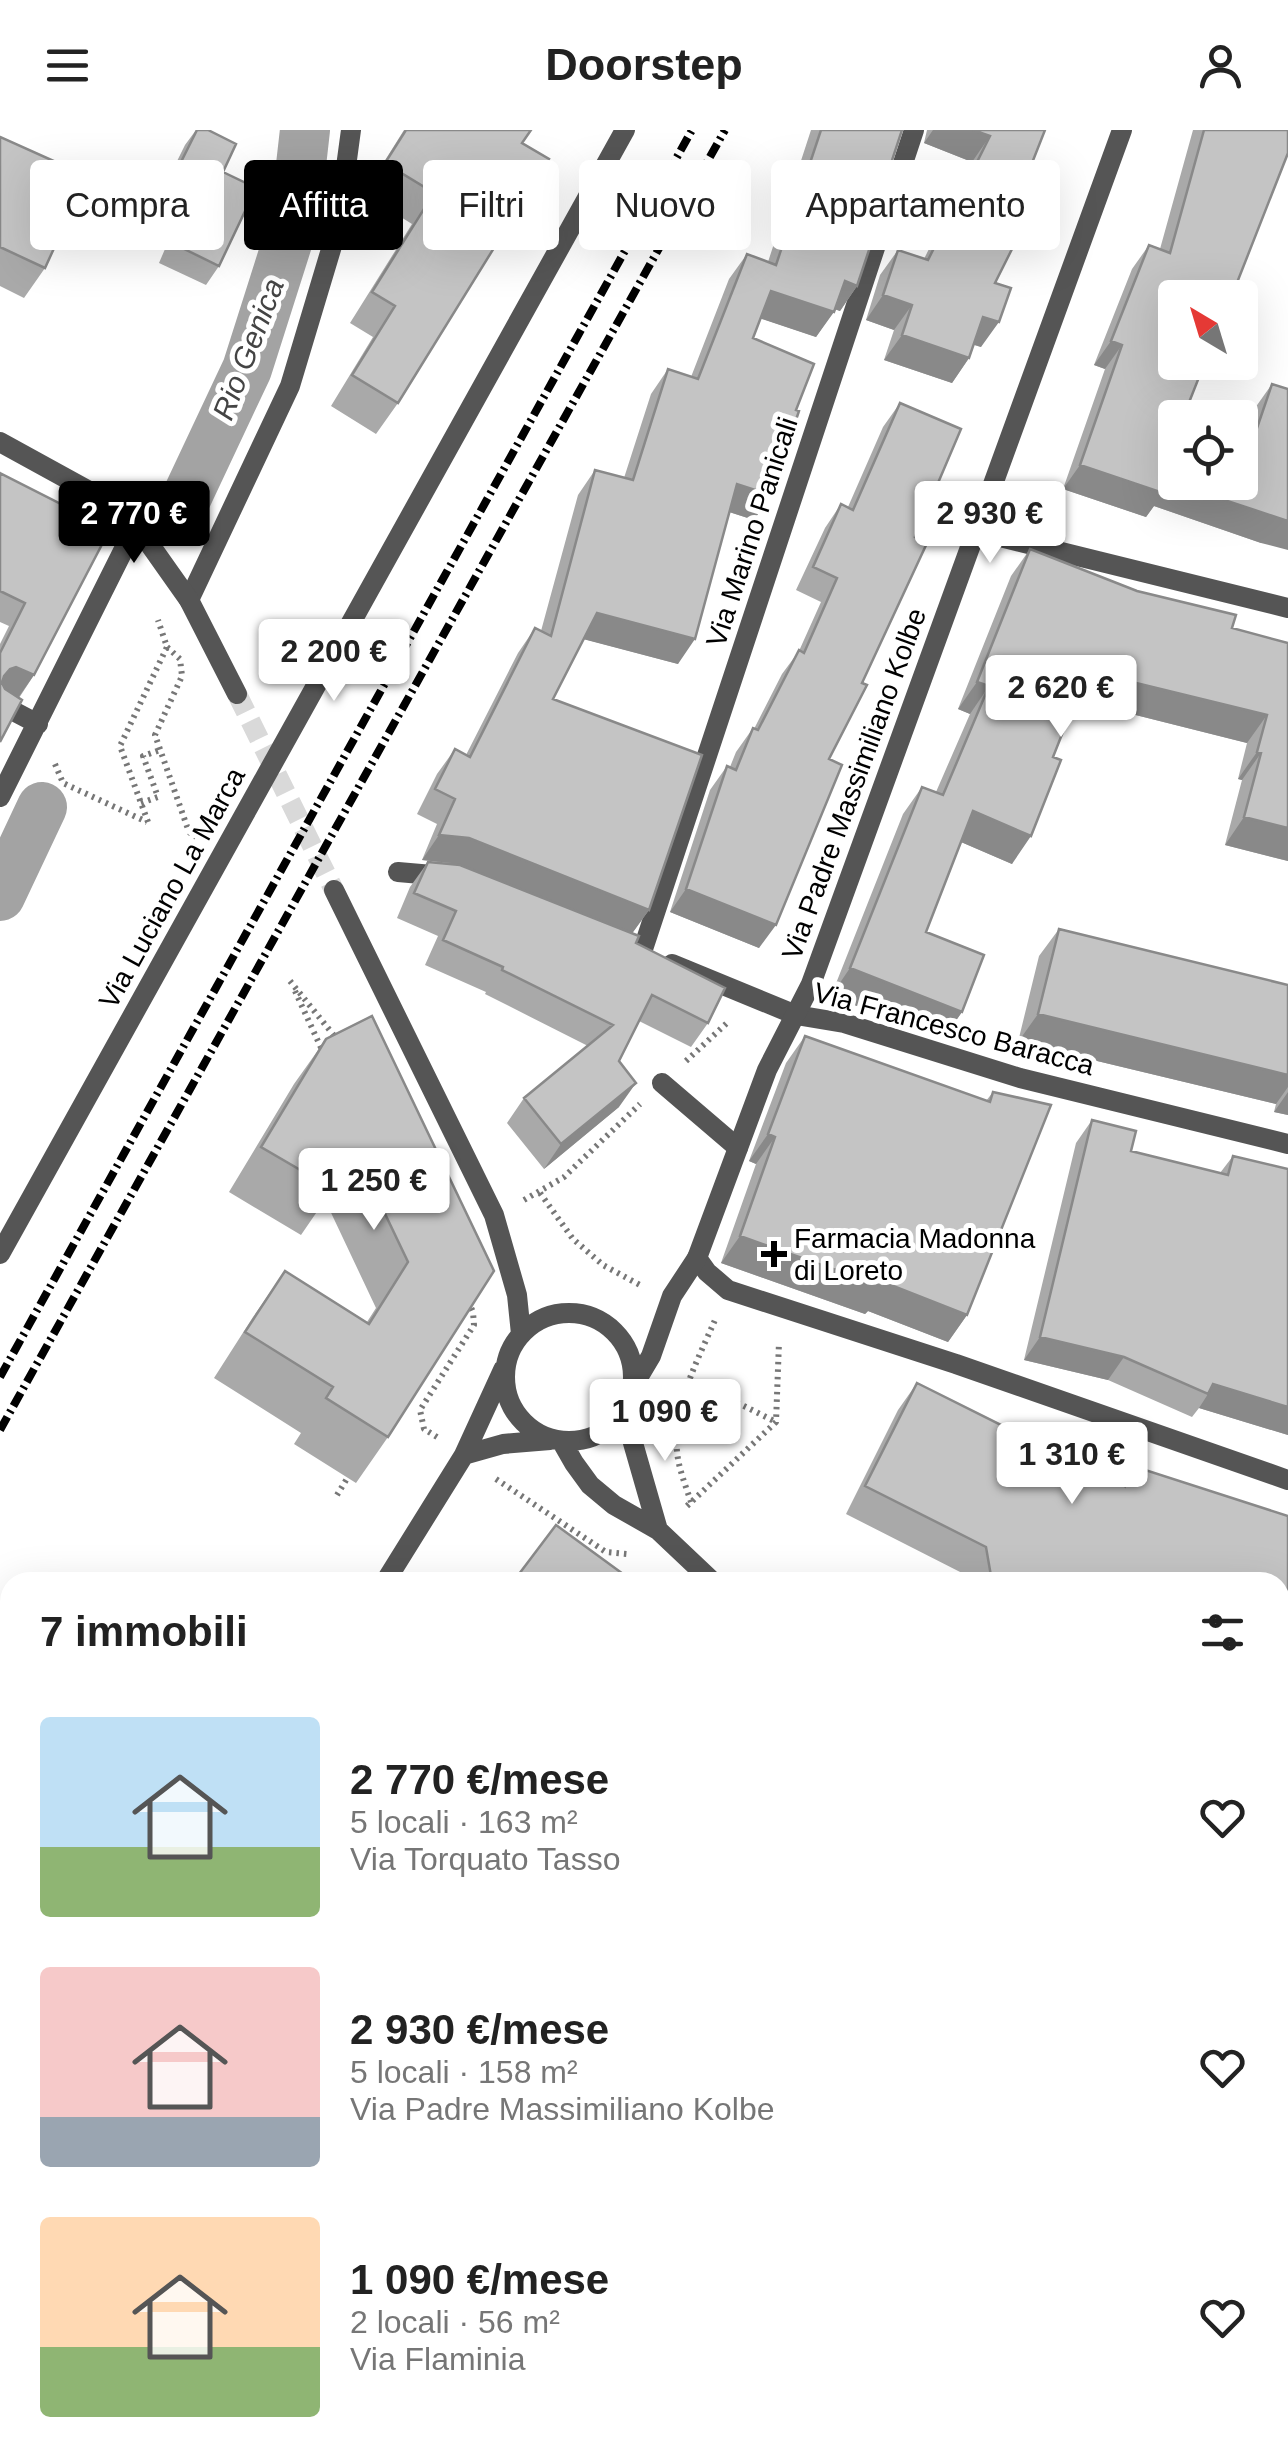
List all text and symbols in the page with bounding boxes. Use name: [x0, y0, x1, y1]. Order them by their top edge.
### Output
icon: menu: [40, 38, 95, 93]
icon: person: [1193, 38, 1248, 93]
text: Doorstep: [545, 39, 743, 90]
chip: Compra: [30, 160, 224, 250]
chip: Affitta: [244, 160, 403, 250]
chip: Filtri: [423, 160, 559, 250]
chip: Nuovo: [579, 160, 751, 250]
chip: Appartamento: [771, 160, 1060, 250]
water label: Rio Genica: [206, 274, 290, 424]
north arrow: [1158, 280, 1258, 380]
map controls: [1158, 280, 1258, 500]
button: locate: [1158, 400, 1258, 500]
street label: Via Marino Panicali: [700, 413, 804, 651]
pin: 2 770 €: [42, 481, 226, 566]
pin: 2 930 €: [898, 481, 1082, 566]
text: 2 770 €: [81, 495, 187, 531]
text: 2 930 €: [937, 495, 1043, 531]
street label: Via Padre Massimiliano Kolbe: [776, 604, 932, 964]
pin: 2 200 €: [242, 619, 426, 704]
text: 2 200 €: [281, 633, 387, 669]
pin: 2 620 €: [969, 655, 1153, 740]
text: 2 620 €: [1008, 669, 1114, 705]
street label: Via Luciano La Marca: [93, 762, 251, 1014]
street label: Via Francesco Baracca: [810, 977, 1098, 1081]
pin: 1 250 €: [282, 1148, 466, 1233]
text: 1 250 €: [321, 1162, 427, 1198]
place label: Farmacia Madonna di Loreto: [794, 1223, 1036, 1286]
marker: Farmacia Madonna di Loreto: [763, 1243, 785, 1265]
pin: 1 090 €: [573, 1379, 757, 1464]
text: 1 090 €: [612, 1393, 718, 1429]
pin: 1 310 €: [980, 1422, 1164, 1507]
text: 1 310 €: [1019, 1436, 1125, 1472]
icon: filters: [1195, 1605, 1250, 1660]
text: 7 immobili: [40, 1608, 248, 1655]
text: 2 770 €/mese: [350, 1756, 609, 1803]
icon: home: [120, 1757, 240, 1877]
icon: heart: [1195, 1790, 1250, 1845]
text: 5 locali · 163 m²: [350, 1804, 578, 1840]
text: Via Torquato Tasso: [350, 1841, 620, 1877]
text: 2 930 €/mese: [350, 2006, 609, 2053]
icon: home: [120, 2007, 240, 2127]
icon: heart: [1195, 2040, 1250, 2095]
text: 5 locali · 158 m²: [350, 2054, 578, 2090]
text: Via Padre Massimiliano Kolbe: [350, 2091, 775, 2127]
text: 1 090 €/mese: [350, 2256, 609, 2303]
icon: home: [120, 2257, 240, 2377]
icon: heart: [1195, 2290, 1250, 2345]
text: 2 locali · 56 m²: [350, 2304, 560, 2340]
text: Via Flaminia: [350, 2341, 525, 2377]

